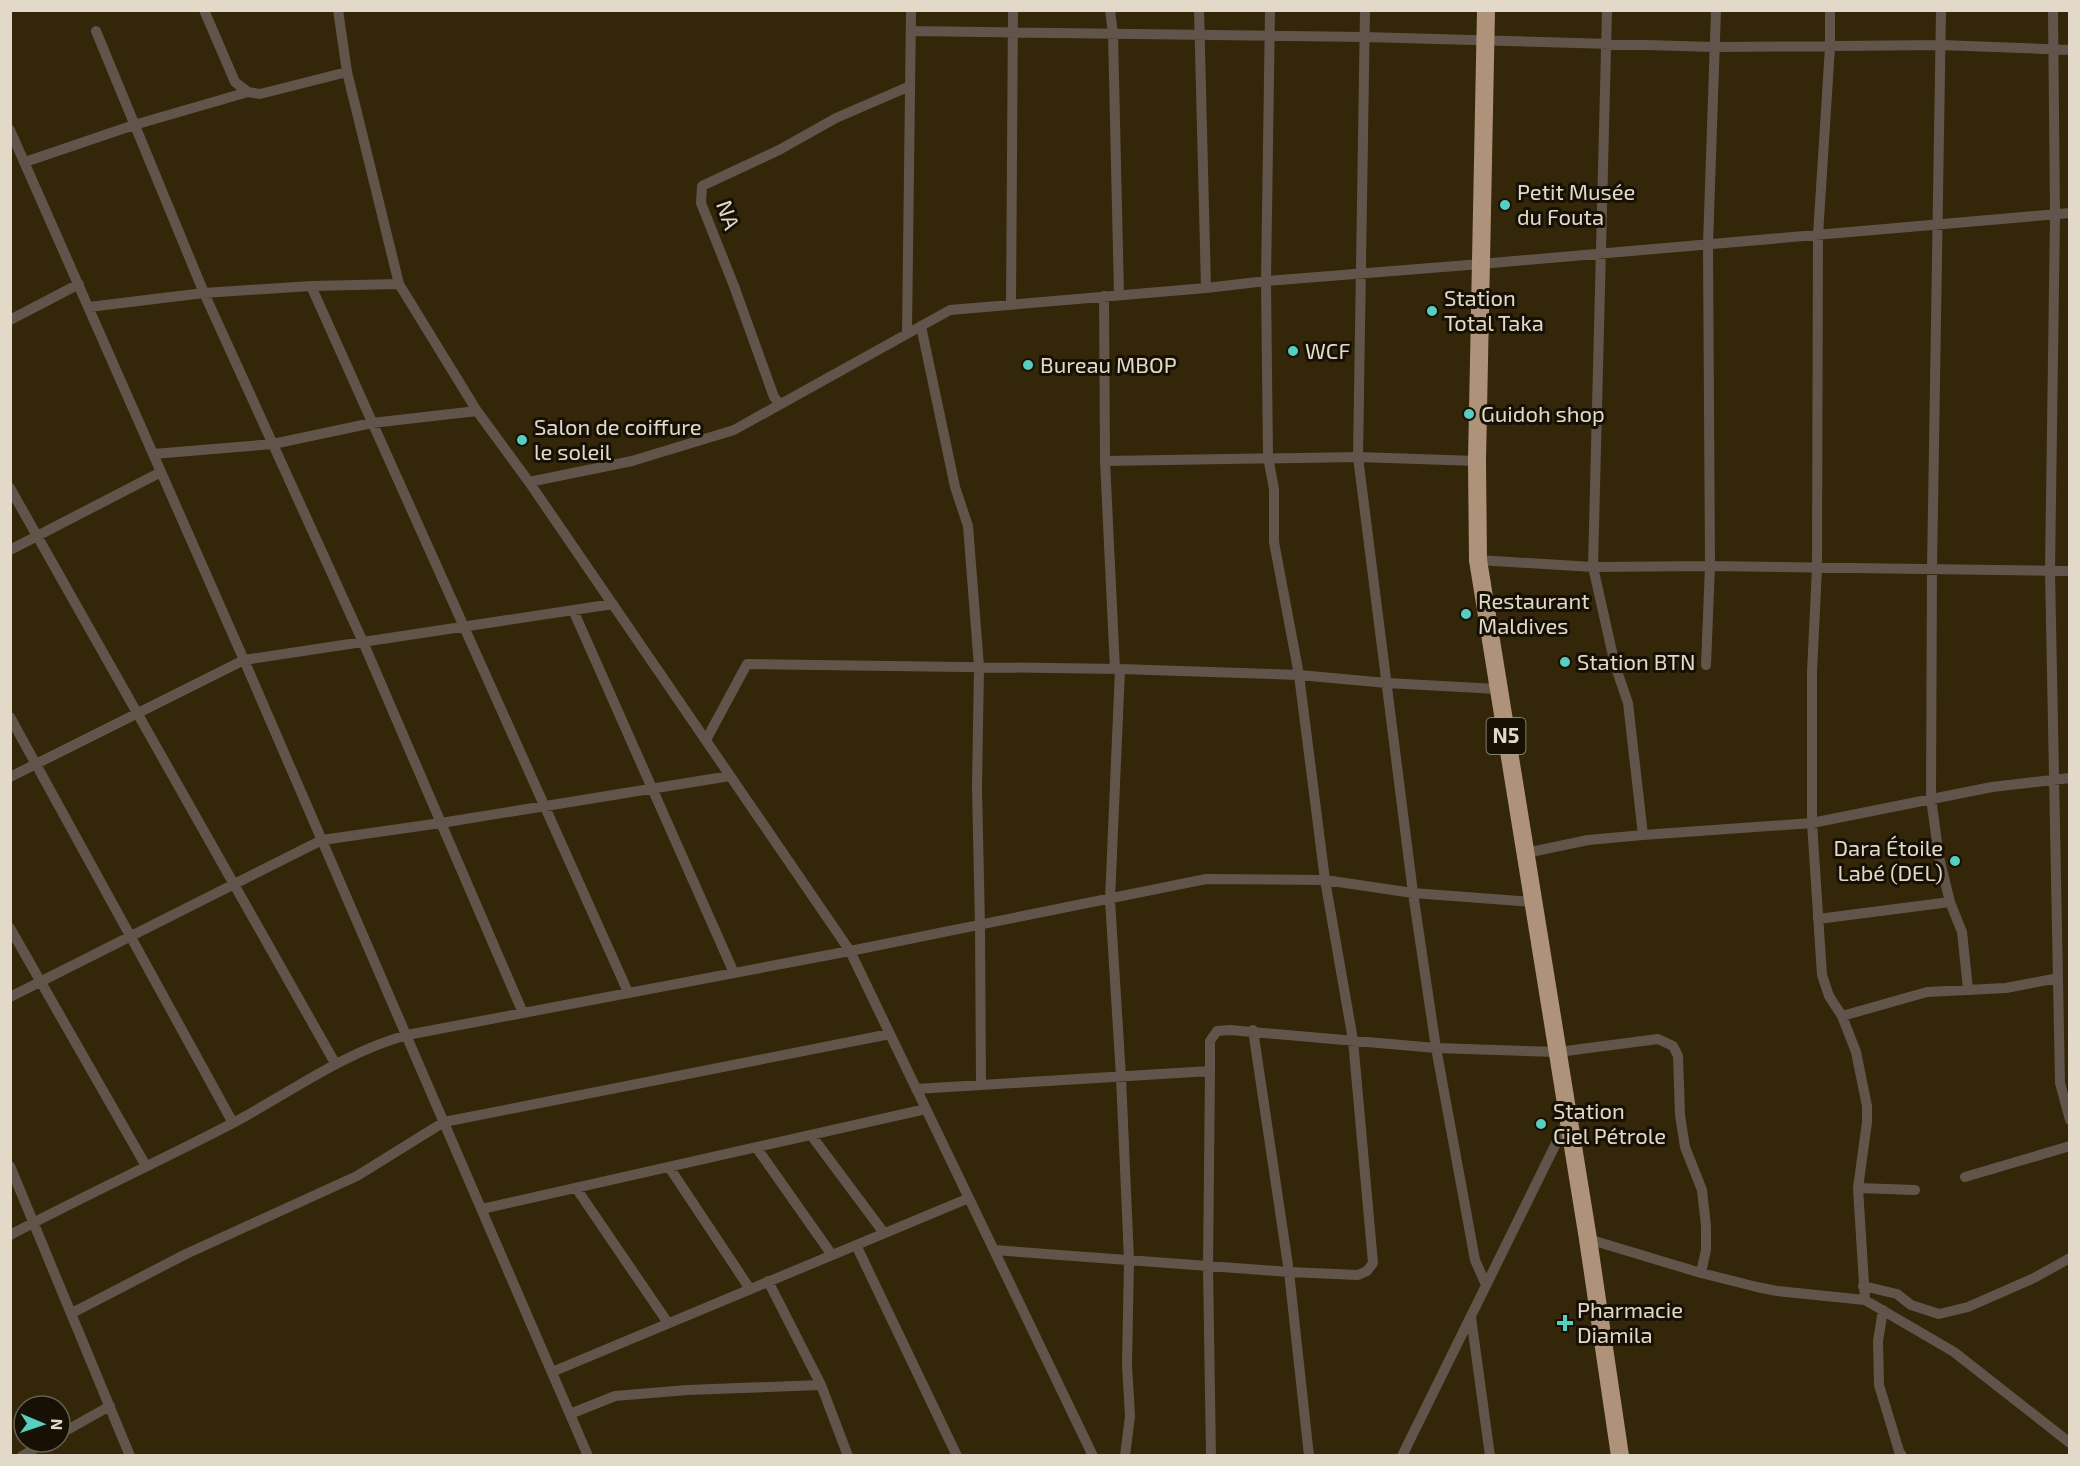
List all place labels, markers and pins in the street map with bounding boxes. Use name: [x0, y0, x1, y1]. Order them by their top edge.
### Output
place label: Petit Musée du Fouta: [1517, 178, 1635, 229]
marker: Petit Musée du Fouta: [1498, 198, 1512, 212]
place label: Station Total Taka: [1444, 284, 1544, 335]
marker: Station Total Taka: [1425, 304, 1439, 318]
place label: WCF: [1305, 337, 1350, 363]
marker: WCF: [1286, 344, 1300, 358]
place label: Bureau MBOP: [1040, 351, 1177, 377]
marker: Bureau MBOP: [1021, 358, 1035, 372]
place label: Guidoh shop: [1481, 400, 1605, 426]
marker: Guidoh shop: [1462, 407, 1476, 421]
place label: Salon de coiffure le soleil: [534, 413, 702, 464]
marker: Salon de coiffure le soleil: [515, 433, 529, 447]
place label: Restaurant Maldives: [1478, 587, 1590, 638]
marker: Restaurant Maldives: [1459, 607, 1473, 621]
place label: Station BTN: [1577, 648, 1695, 674]
marker: Station BTN: [1558, 655, 1572, 669]
place label: Dara Étoile Labé (DEL): [1834, 834, 1943, 885]
marker: Dara Étoile Labé (DEL): [1948, 854, 1962, 868]
place label: Station Ciel Pétrole: [1553, 1097, 1666, 1148]
marker: Station Ciel Pétrole: [1534, 1117, 1548, 1131]
place label: Pharmacie Diamila: [1577, 1296, 1683, 1347]
marker: Pharmacie Diamila: [1558, 1316, 1572, 1330]

